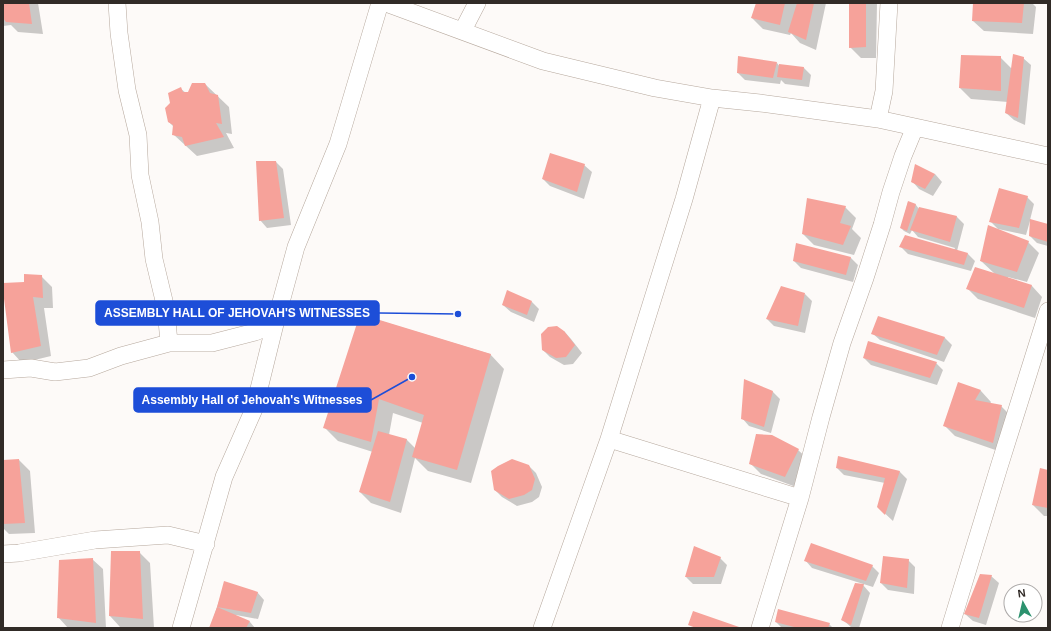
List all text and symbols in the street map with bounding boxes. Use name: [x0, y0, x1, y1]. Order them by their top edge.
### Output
callout: ASSEMBLY HALL OF JEHOVAH'S WITNESSES: [96, 301, 379, 325]
text: ASSEMBLY HALL OF JEHOVAH'S WITNESSES: [104, 306, 370, 320]
callout: Assembly Hall of Jehovah's Witnesses: [134, 388, 371, 412]
text: Assembly Hall of Jehovah's Witnesses: [142, 393, 363, 407]
north arrow: [1003, 583, 1043, 623]
text: N: [1017, 587, 1026, 600]

